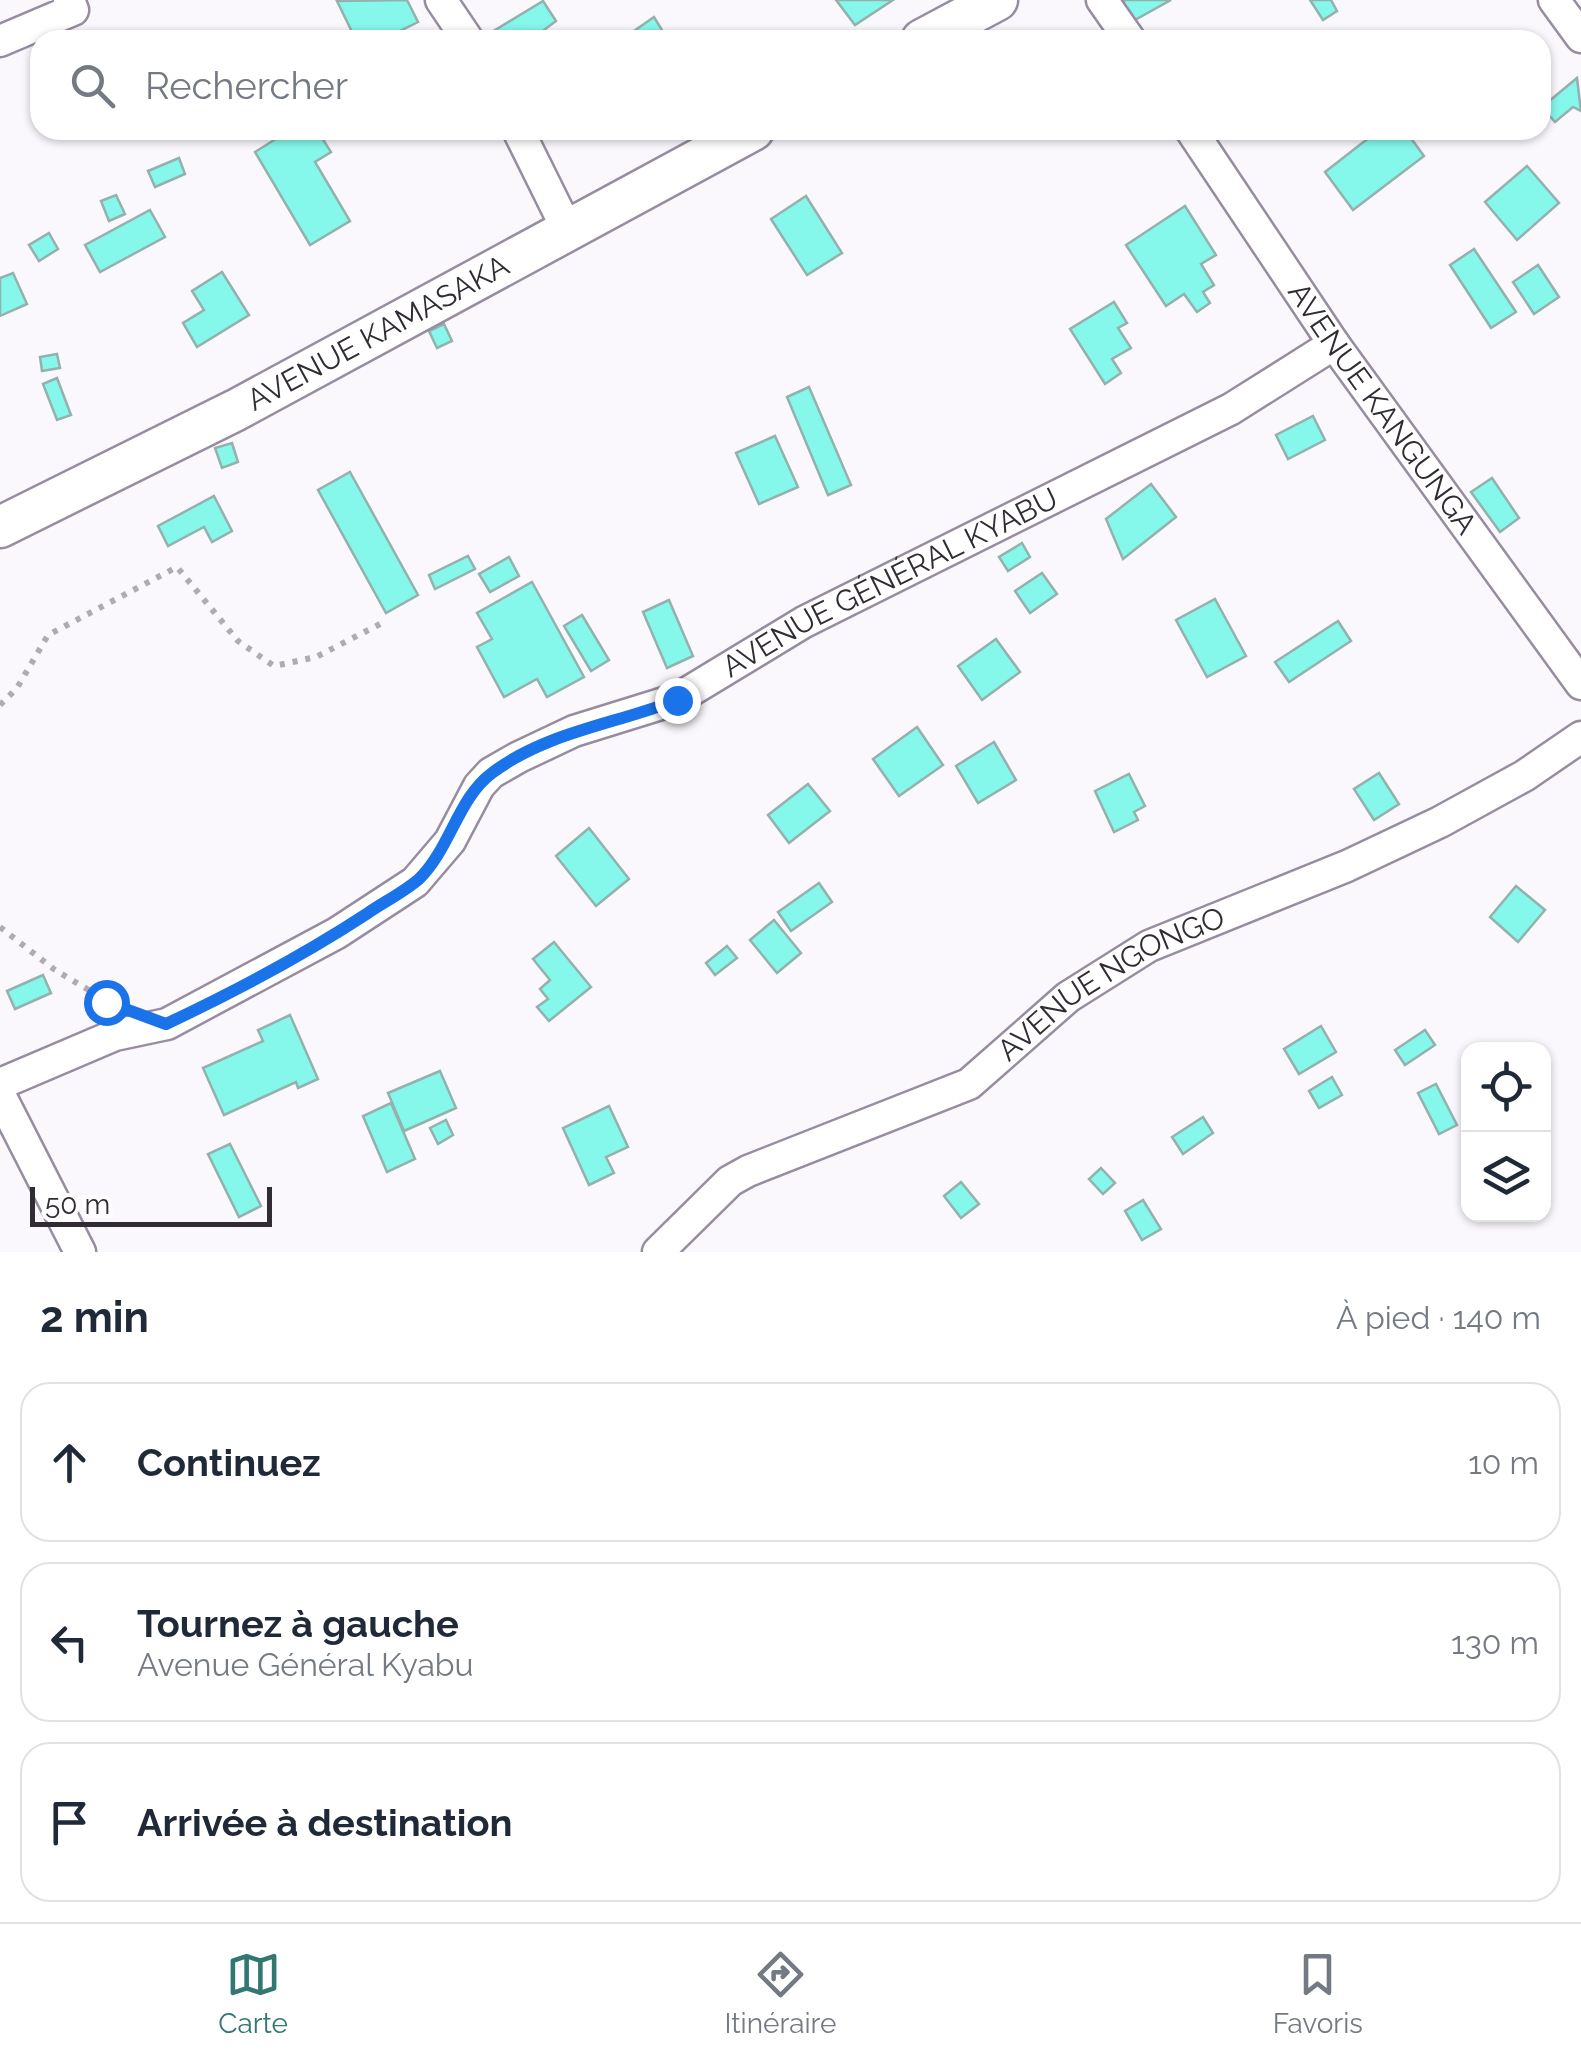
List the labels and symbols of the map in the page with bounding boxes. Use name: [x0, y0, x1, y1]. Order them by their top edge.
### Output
street label: AVENUE KAMASAKA: [241, 248, 515, 418]
street label: AVENUE KANGUNGA: [1281, 276, 1484, 541]
street label: AVENUE GÉNÉRAL KYABU: [716, 480, 1063, 684]
route end: [655, 678, 701, 724]
street label: AVENUE NGONGO: [990, 899, 1229, 1068]
route start: [84, 980, 130, 1026]
scale bar: [30, 1182, 272, 1226]

